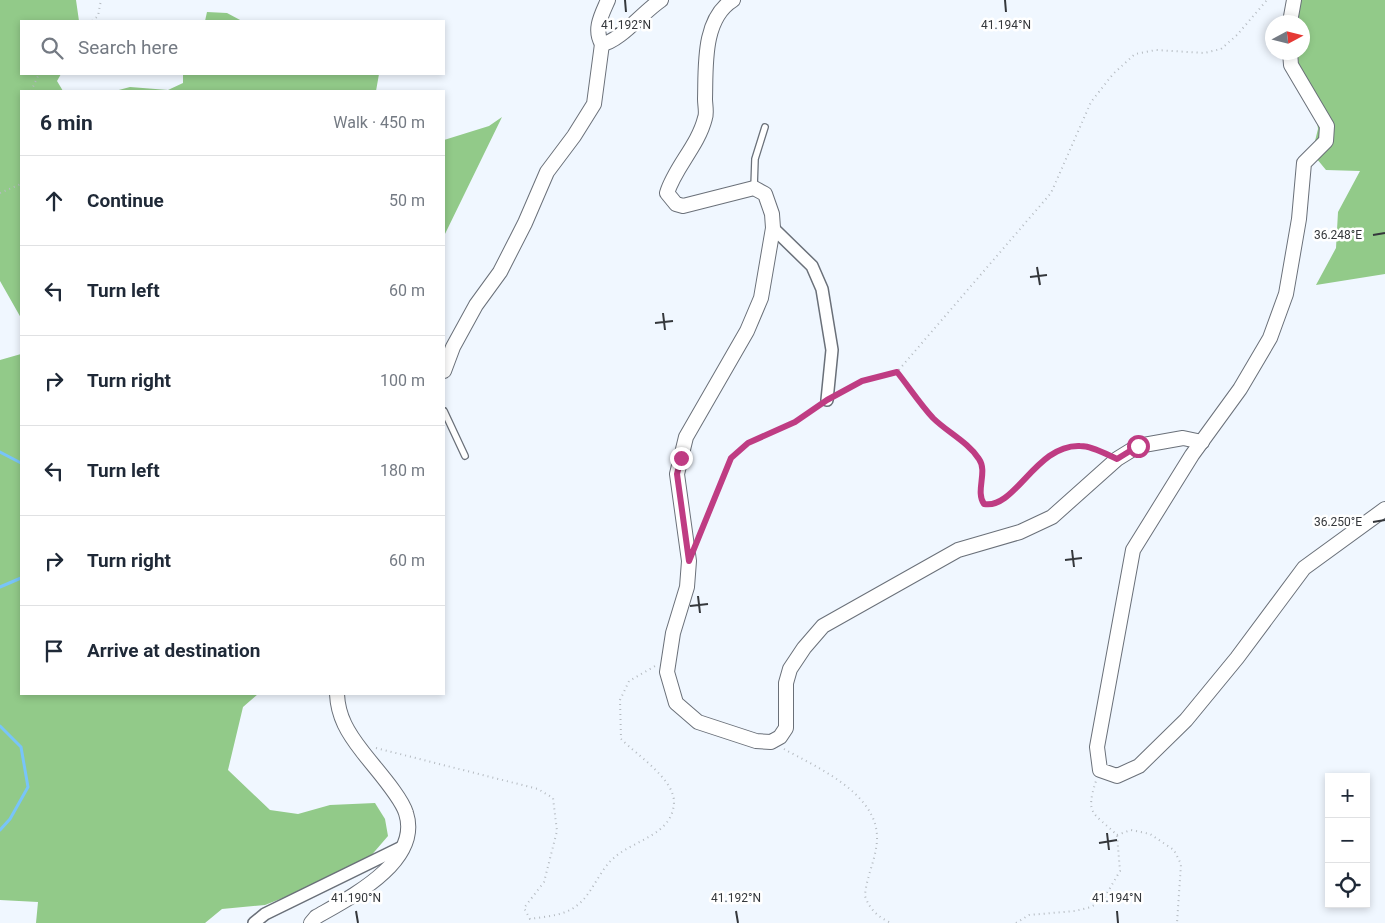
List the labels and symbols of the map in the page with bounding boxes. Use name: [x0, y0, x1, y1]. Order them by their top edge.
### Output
north arrow: [1265, 15, 1310, 60]
text: 41.192°N: [601, 18, 651, 32]
text: 41.194°N: [981, 18, 1031, 32]
text: 36.248°E: [1314, 228, 1362, 242]
route start: [1127, 435, 1150, 458]
route end: [670, 447, 693, 470]
text: 36.250°E: [1314, 515, 1362, 529]
text: 41.190°N: [331, 891, 381, 905]
text: 41.192°N: [711, 891, 761, 905]
text: 41.194°N: [1092, 891, 1142, 905]

